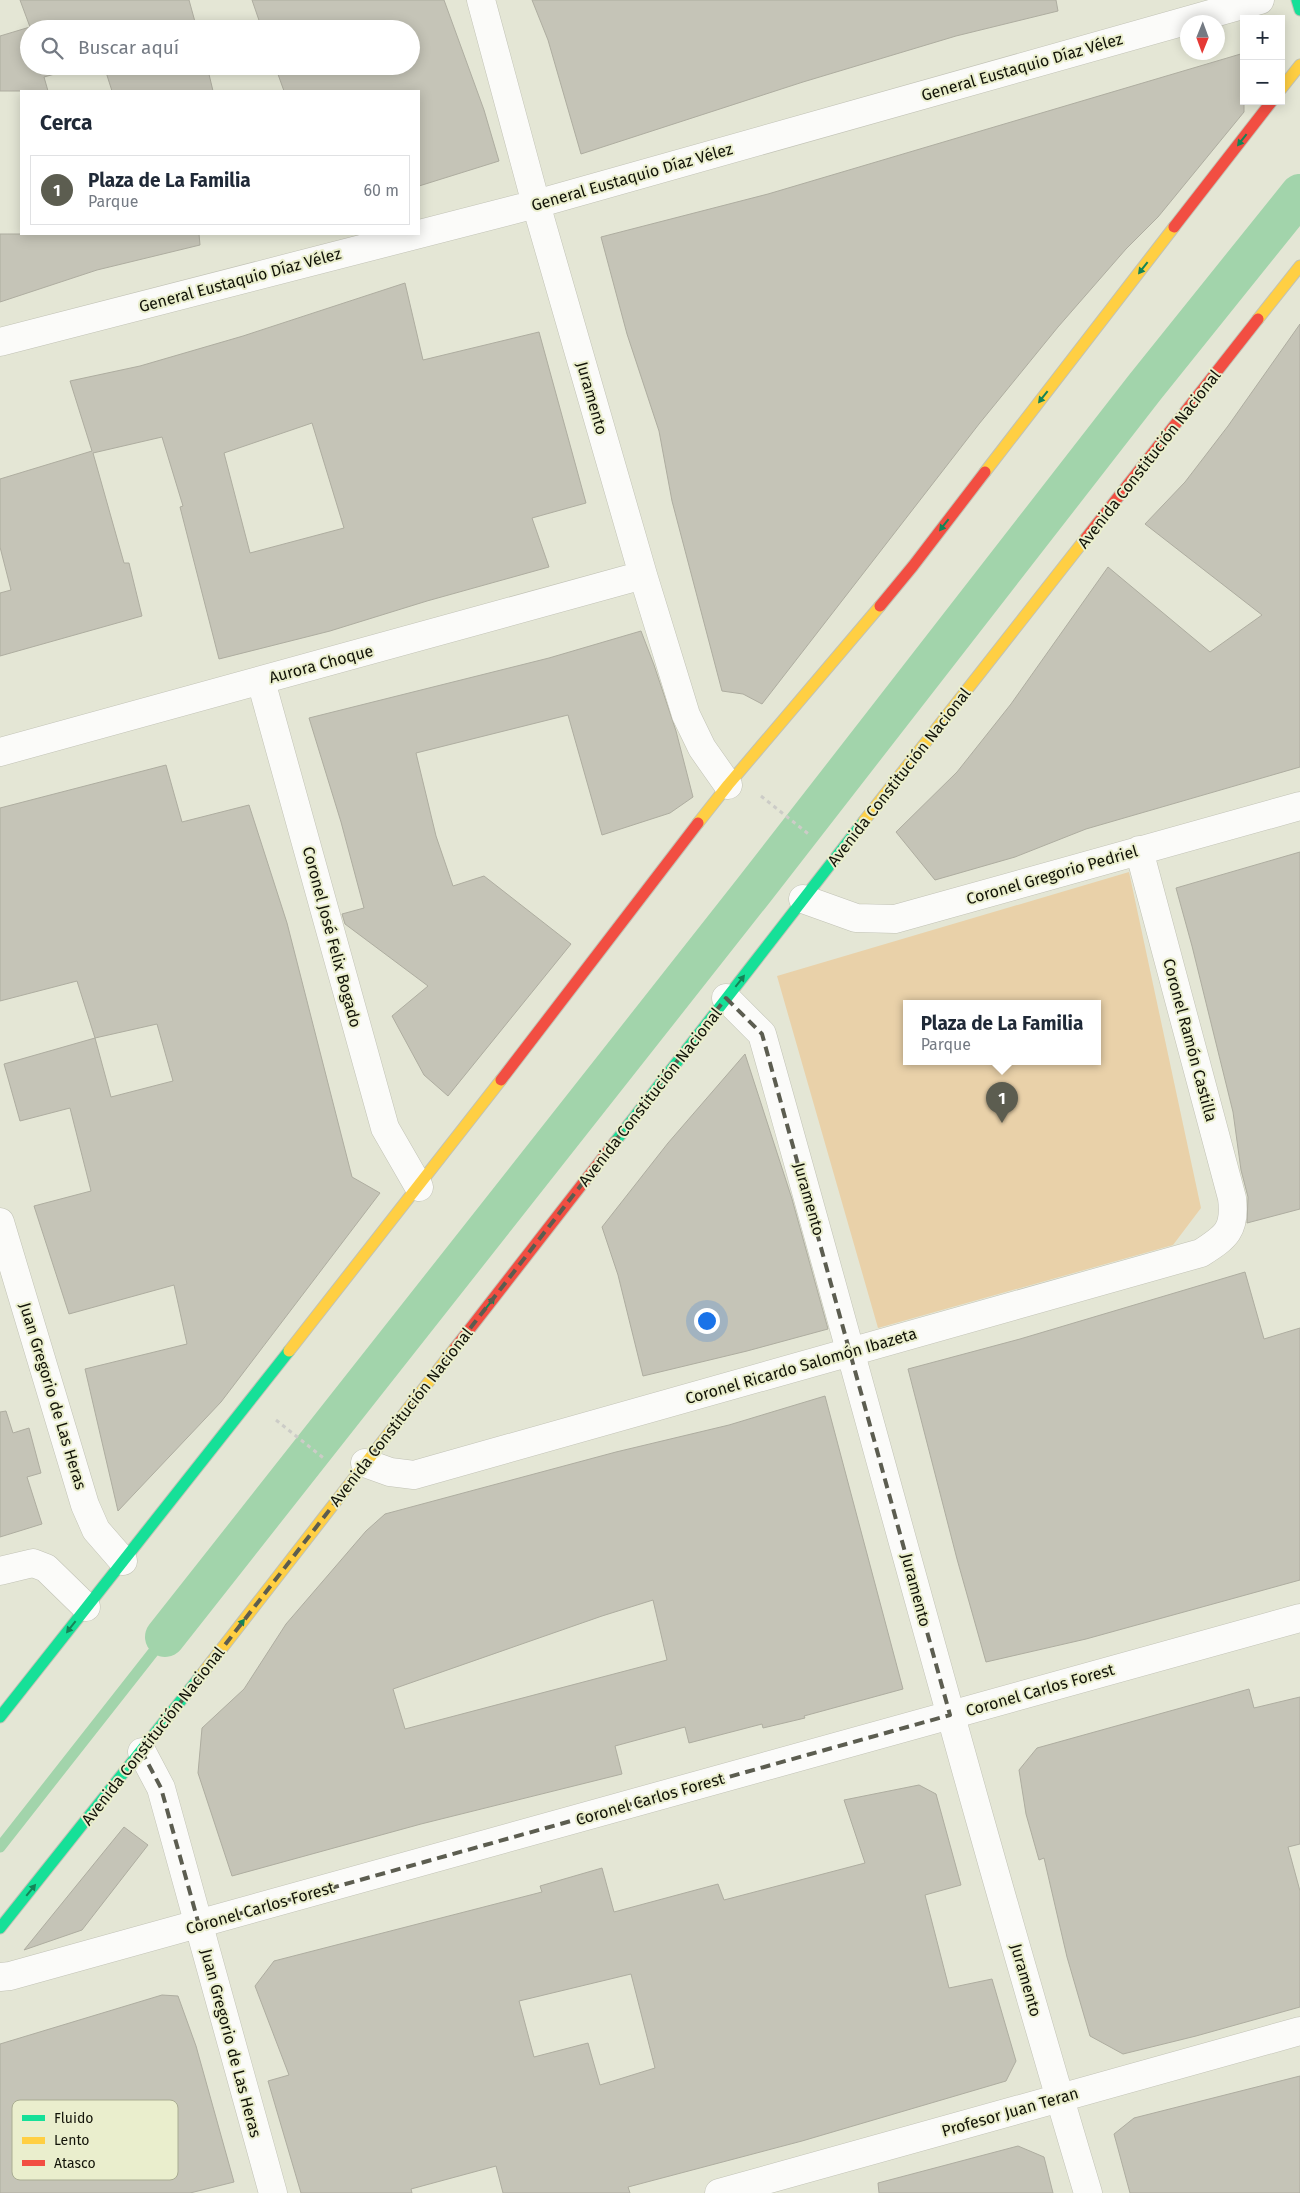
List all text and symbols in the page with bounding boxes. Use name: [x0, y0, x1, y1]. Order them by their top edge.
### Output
north arrow: [1180, 15, 1225, 60]
map controls: [1240, 15, 1285, 105]
button: +: [1240, 15, 1285, 60]
search box: [20, 20, 420, 75]
street label: General Eustaquio Díaz Vélez: [919, 29, 1125, 105]
icon: search: [38, 34, 66, 62]
text: Buscar aquí: [78, 36, 179, 59]
button: −: [1240, 60, 1285, 105]
text: Cerca: [40, 110, 92, 136]
one-way arrow: [1237, 133, 1247, 147]
street label: General Eustaquio Díaz Vélez: [529, 139, 735, 215]
text: Plaza de La Familia: [88, 169, 251, 192]
text: 1: [53, 181, 61, 200]
text: 60 m: [364, 181, 399, 200]
text: Parque: [88, 192, 138, 211]
street label: General Eustaquio Díaz Vélez: [137, 244, 343, 316]
one-way arrow: [1137, 261, 1148, 274]
street label: Juramento: [573, 359, 611, 437]
street label: Avenida Constitución Nacional: [1073, 366, 1225, 552]
one-way arrow: [1038, 390, 1048, 404]
one-way arrow: [938, 519, 949, 532]
street label: Aurora Choque: [267, 641, 375, 687]
street label: Avenida Constitución Nacional: [823, 684, 975, 870]
street label: Coronel Gregorio Pedriel: [964, 841, 1140, 909]
street label: Coronel José Felix Bogado: [299, 844, 365, 1030]
street label: Coronel Ramón Castilla: [1159, 956, 1221, 1124]
one-way arrow: [734, 975, 745, 988]
popup: [903, 1000, 1101, 1065]
street label: Avenida Constitución Nacional: [574, 1004, 726, 1190]
text: Plaza de La Familia: [921, 1012, 1083, 1035]
text: Parque: [921, 1035, 971, 1054]
pin: 1: [986, 1082, 1018, 1123]
street label: Juramento: [790, 1160, 828, 1238]
one-way arrow: [484, 1297, 495, 1310]
street label: Juan Gregorio de Las Heras: [15, 1300, 91, 1492]
your location: [694, 1308, 720, 1334]
street label: Avenida Constitución Nacional: [325, 1324, 477, 1510]
street label: Coronel Ricardo Salomón Ibazeta: [683, 1324, 919, 1408]
street label: Juramento: [897, 1551, 935, 1629]
one-way arrow: [235, 1618, 245, 1632]
one-way arrow: [66, 1620, 76, 1633]
street label: Avenida Constitución Nacional: [77, 1643, 229, 1829]
street label: Coronel Carlos Forest: [964, 1660, 1117, 1720]
street label: Coronel Carlos Forest: [574, 1769, 727, 1829]
street label: Coronel Carlos Forest: [184, 1878, 337, 1938]
one-way arrow: [25, 1884, 36, 1897]
street label: Juramento: [1007, 1941, 1045, 2019]
street label: Juan Gregorio de Las Heras: [197, 1947, 265, 2139]
street label: Profesor Juan Teran: [939, 2083, 1081, 2141]
legend: [12, 2100, 178, 2180]
text: Fluido: [54, 2110, 93, 2127]
text: Lento: [54, 2132, 89, 2149]
text: Atasco: [54, 2155, 96, 2172]

